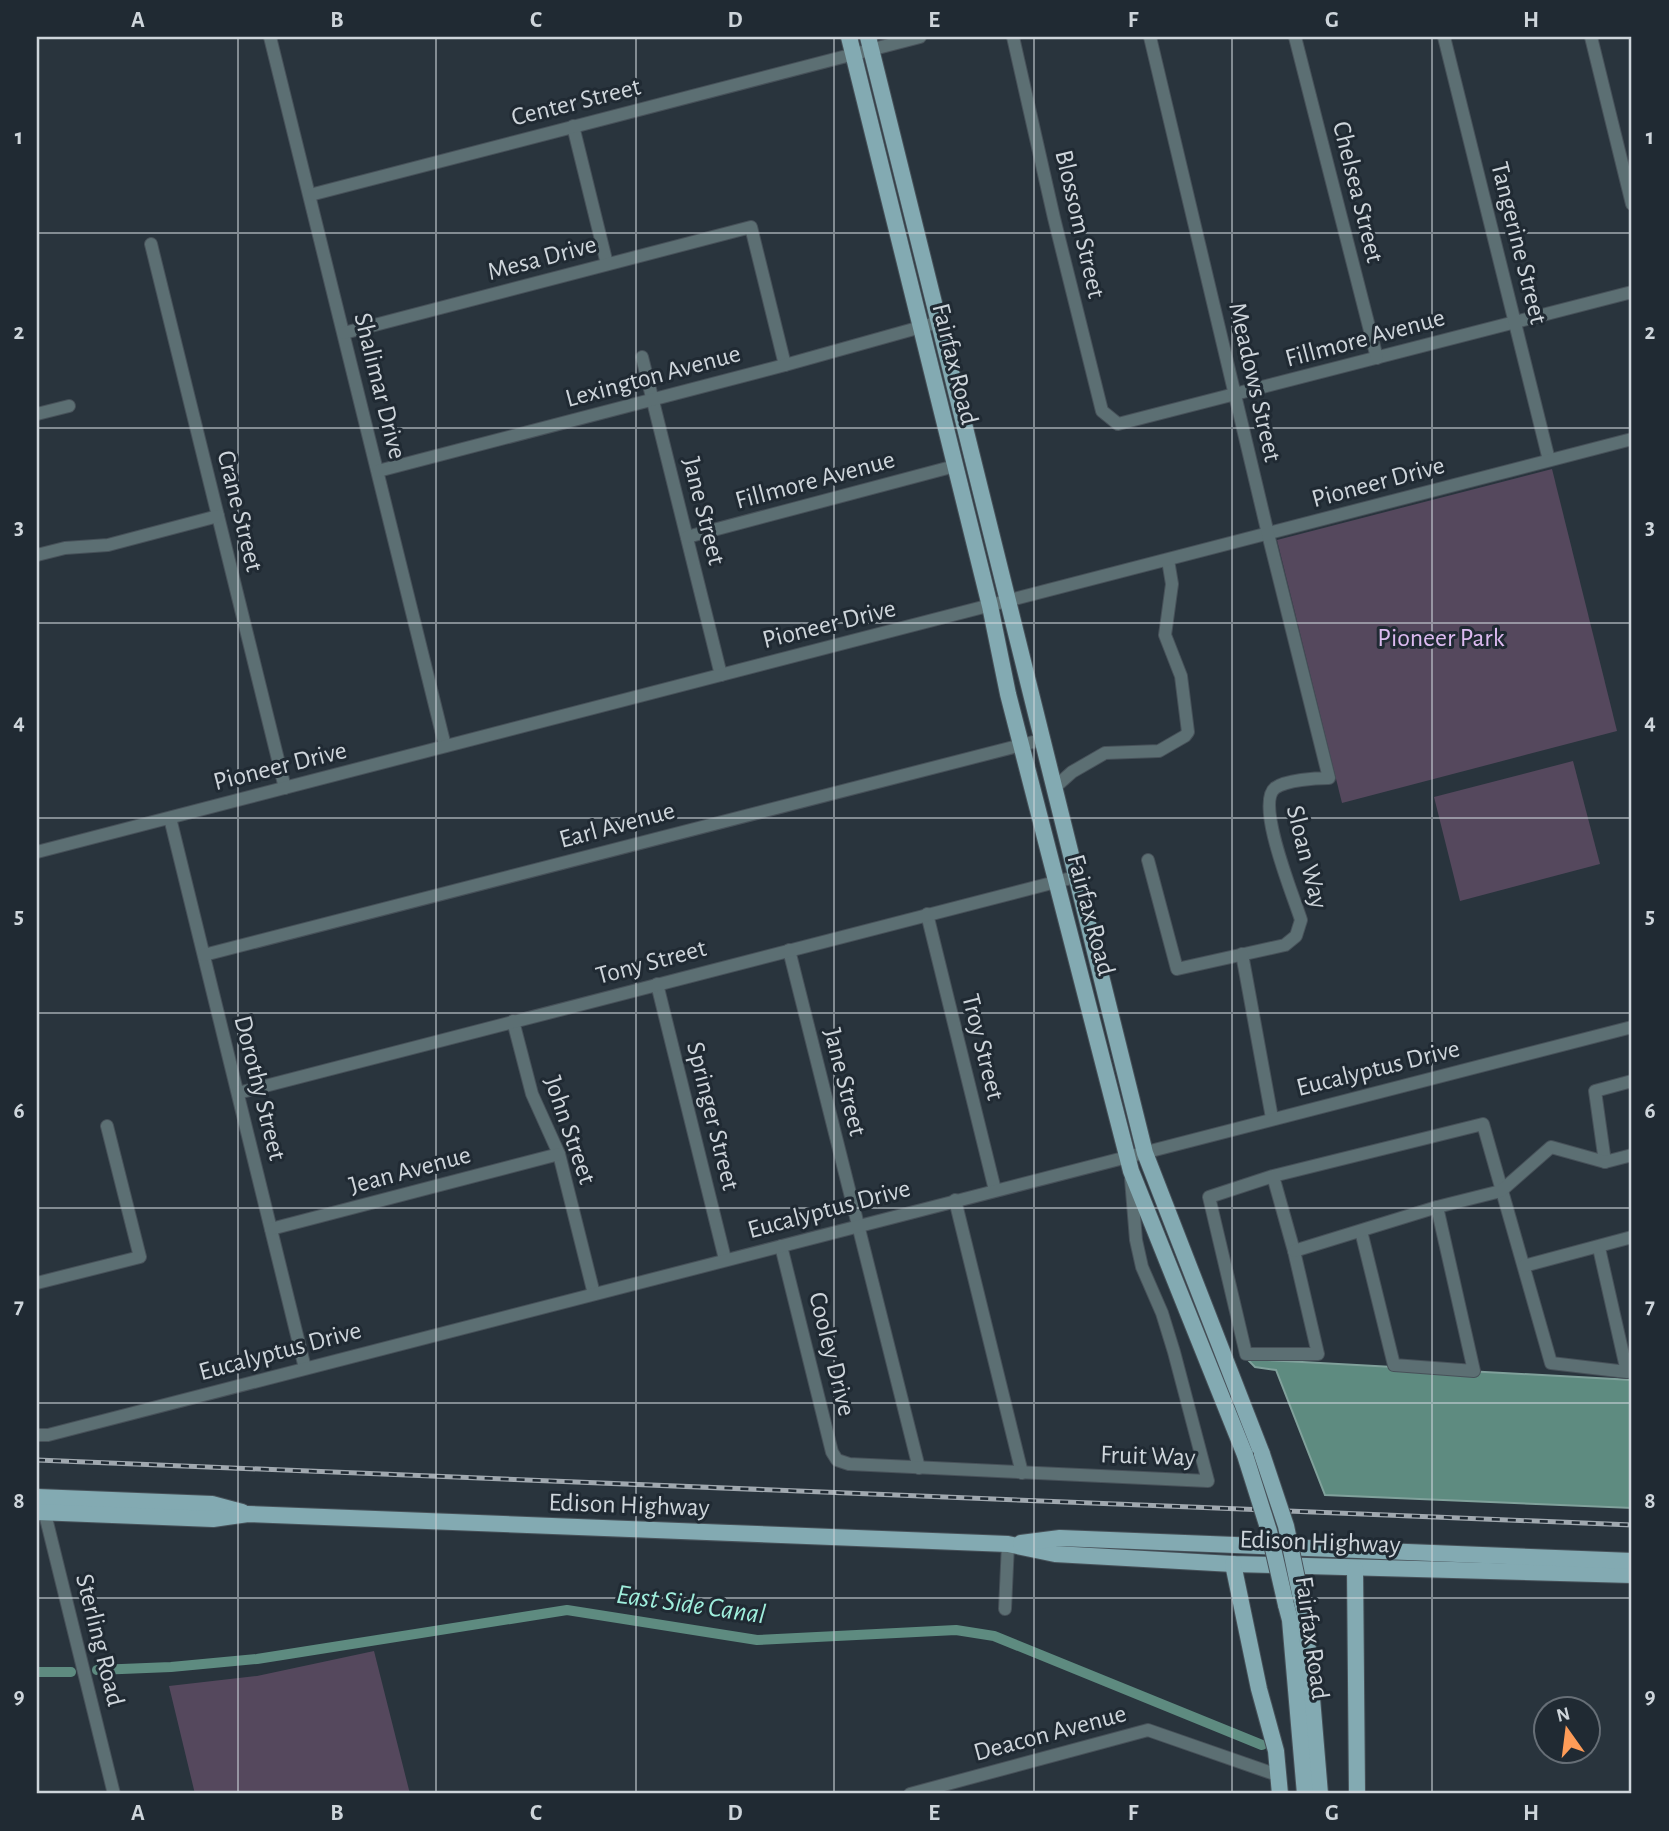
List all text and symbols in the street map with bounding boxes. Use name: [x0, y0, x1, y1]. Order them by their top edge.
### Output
text: A: [131, 9, 145, 32]
text: B: [330, 9, 344, 32]
text: C: [530, 9, 542, 32]
text: D: [727, 9, 743, 32]
text: E: [928, 9, 940, 32]
text: F: [1128, 9, 1139, 32]
text: G: [1325, 9, 1339, 32]
text: H: [1523, 9, 1539, 32]
street label: Center Street: [509, 73, 643, 131]
street label: Chelsea Street: [1328, 119, 1388, 265]
text: 1: [15, 126, 23, 149]
text: 1: [1646, 126, 1654, 149]
street label: Blossom Street: [1050, 147, 1110, 301]
street label: Tangerine Street: [1486, 159, 1552, 327]
street label: Mesa Drive: [485, 231, 599, 285]
street label: Meadows Street: [1224, 300, 1286, 464]
street label: Fairfax Road: [927, 301, 983, 427]
street label: Fillmore Avenue: [1282, 304, 1448, 372]
street label: Shalimar Drive: [349, 310, 411, 462]
text: 2: [14, 321, 25, 344]
text: 2: [1645, 321, 1656, 344]
street label: Lexington Avenue: [563, 340, 743, 412]
street label: Fillmore Avenue: [732, 446, 898, 514]
street label: Crane Street: [212, 448, 268, 574]
street label: Pioneer Drive: [1309, 452, 1447, 512]
street label: Jane Street: [678, 454, 730, 568]
text: 3: [14, 516, 24, 539]
text: 3: [1645, 516, 1655, 539]
street label: Pioneer Drive: [760, 595, 898, 653]
park label: Pioneer Park: [1377, 625, 1505, 651]
text: 4: [13, 711, 25, 734]
text: 4: [1644, 711, 1656, 734]
street label: Pioneer Drive: [211, 737, 349, 795]
street label: Earl Avenue: [556, 797, 678, 853]
street label: Sloan Way: [1282, 803, 1332, 911]
street label: Fairfax Road: [1062, 852, 1120, 978]
text: 5: [14, 905, 24, 928]
text: 5: [1645, 905, 1655, 928]
street label: Tony Street: [593, 935, 709, 989]
street label: Troy Street: [957, 991, 1009, 1103]
street label: Dorothy Street: [229, 1013, 291, 1163]
street label: Jane Street: [819, 1025, 871, 1139]
street label: Eucalyptus Drive: [1294, 1035, 1462, 1101]
street label: Springer Street: [682, 1039, 744, 1193]
street label: John Street: [539, 1073, 601, 1187]
text: 6: [13, 1100, 25, 1123]
text: 6: [1644, 1100, 1656, 1123]
street label: Jean Avenue: [346, 1141, 474, 1199]
street label: Eucalyptus Drive: [745, 1175, 913, 1243]
street label: Cooley Drive: [804, 1290, 860, 1418]
text: 7: [14, 1295, 24, 1318]
text: 7: [1645, 1295, 1655, 1318]
street label: Eucalyptus Drive: [196, 1317, 364, 1385]
street label: Fruit Way: [1100, 1441, 1196, 1471]
street label: Edison Highway: [548, 1489, 710, 1521]
text: 8: [13, 1490, 25, 1513]
text: 8: [1644, 1490, 1656, 1513]
street label: Edison Highway: [1239, 1526, 1401, 1558]
street label: Sterling Road: [71, 1571, 129, 1709]
street label: Fairfax Road: [1290, 1575, 1334, 1701]
water label: East Side Canal: [614, 1581, 768, 1629]
text: 9: [13, 1685, 25, 1708]
text: 9: [1644, 1685, 1656, 1708]
north arrow: [1532, 1694, 1602, 1764]
street label: Deacon Avenue: [971, 1700, 1129, 1766]
text: N: [1555, 1704, 1572, 1726]
text: A: [131, 1802, 145, 1825]
text: B: [330, 1802, 344, 1825]
text: C: [530, 1802, 542, 1825]
text: D: [727, 1802, 743, 1825]
text: E: [928, 1802, 940, 1825]
text: F: [1128, 1802, 1139, 1825]
text: G: [1325, 1802, 1339, 1825]
text: H: [1523, 1802, 1539, 1825]

